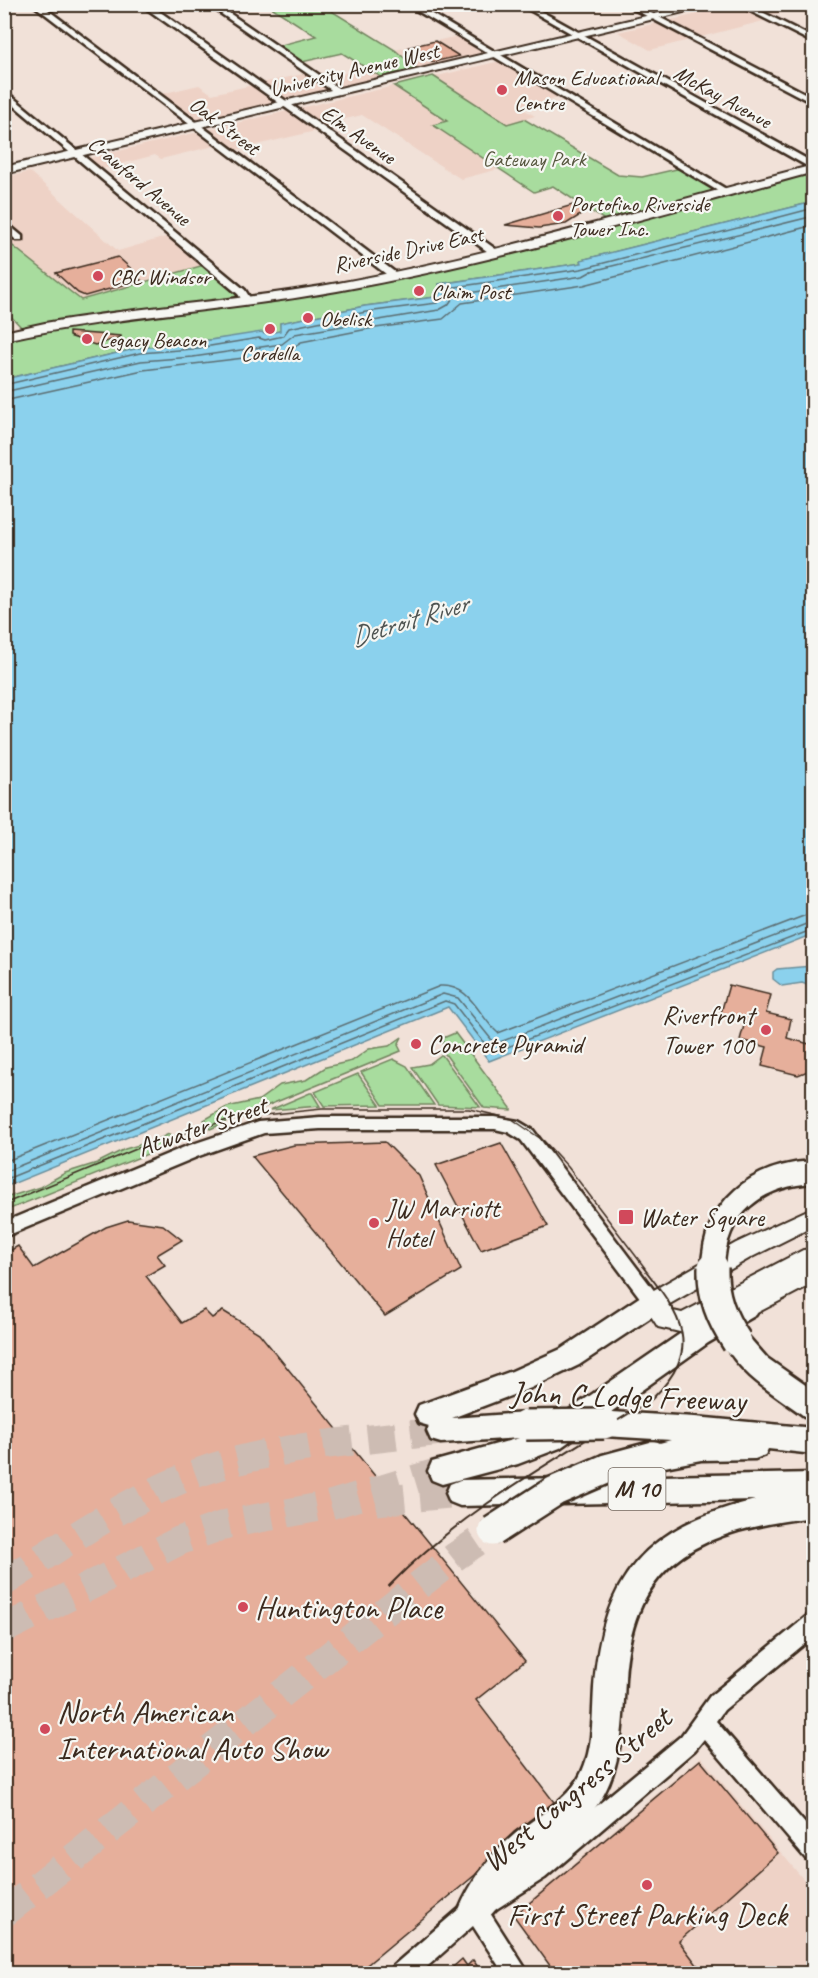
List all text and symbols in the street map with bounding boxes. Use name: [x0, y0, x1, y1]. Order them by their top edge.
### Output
street label: University Avenue West: [267, 36, 444, 103]
street label: McKay Avenue: [669, 59, 778, 136]
place label: Mason Educational Centre: [514, 64, 662, 117]
marker: Mason Educational Centre: [495, 83, 509, 97]
street label: Oak Street: [183, 90, 267, 163]
street label: Elm Avenue: [316, 99, 403, 172]
street label: Crawford Avenue: [82, 130, 198, 233]
park label: Gateway Park: [483, 145, 587, 173]
place label: Portofino Riverside Tower Inc.: [570, 190, 711, 243]
marker: Portofino Riverside Tower Inc.: [551, 209, 565, 223]
street label: Riverside Drive East: [331, 220, 488, 279]
place label: CBC Windsor: [110, 263, 212, 291]
marker: CBC Windsor: [91, 269, 105, 283]
place label: Claim Post: [431, 278, 513, 306]
marker: Claim Post: [412, 284, 426, 298]
place label: Obelisk: [320, 305, 373, 333]
marker: Obelisk: [301, 311, 315, 325]
marker: Cordella: [263, 322, 277, 336]
place label: Legacy Beacon: [99, 326, 206, 354]
marker: Legacy Beacon: [80, 332, 94, 346]
place label: Cordella: [241, 339, 301, 367]
water label: Detroit River: [346, 585, 476, 654]
place label: Riverfront Tower 100: [662, 999, 757, 1062]
marker: Riverfront Tower 100: [759, 1023, 773, 1037]
place label: Concrete Pyramid: [428, 1028, 586, 1061]
marker: Concrete Pyramid: [409, 1037, 423, 1051]
street label: Atwater Street: [133, 1088, 274, 1164]
place label: JW Marriott Hotel: [384, 1192, 501, 1255]
place label: Water Square: [640, 1201, 766, 1234]
marker: Water Square: [617, 1208, 635, 1226]
marker: JW Marriott Hotel: [367, 1216, 381, 1230]
street label: John C Lodge Freeway: [508, 1372, 749, 1421]
road number: M 10: [608, 1468, 666, 1510]
place label: Huntington Place: [255, 1587, 444, 1628]
marker: Huntington Place: [236, 1600, 250, 1614]
place label: North American International Auto Show: [57, 1691, 330, 1769]
street label: West Congress Street: [473, 1696, 683, 1881]
marker: North American International Auto Show: [38, 1722, 52, 1736]
marker: First Street Parking Deck: [640, 1878, 654, 1892]
place label: First Street Parking Deck: [507, 1894, 789, 1935]

